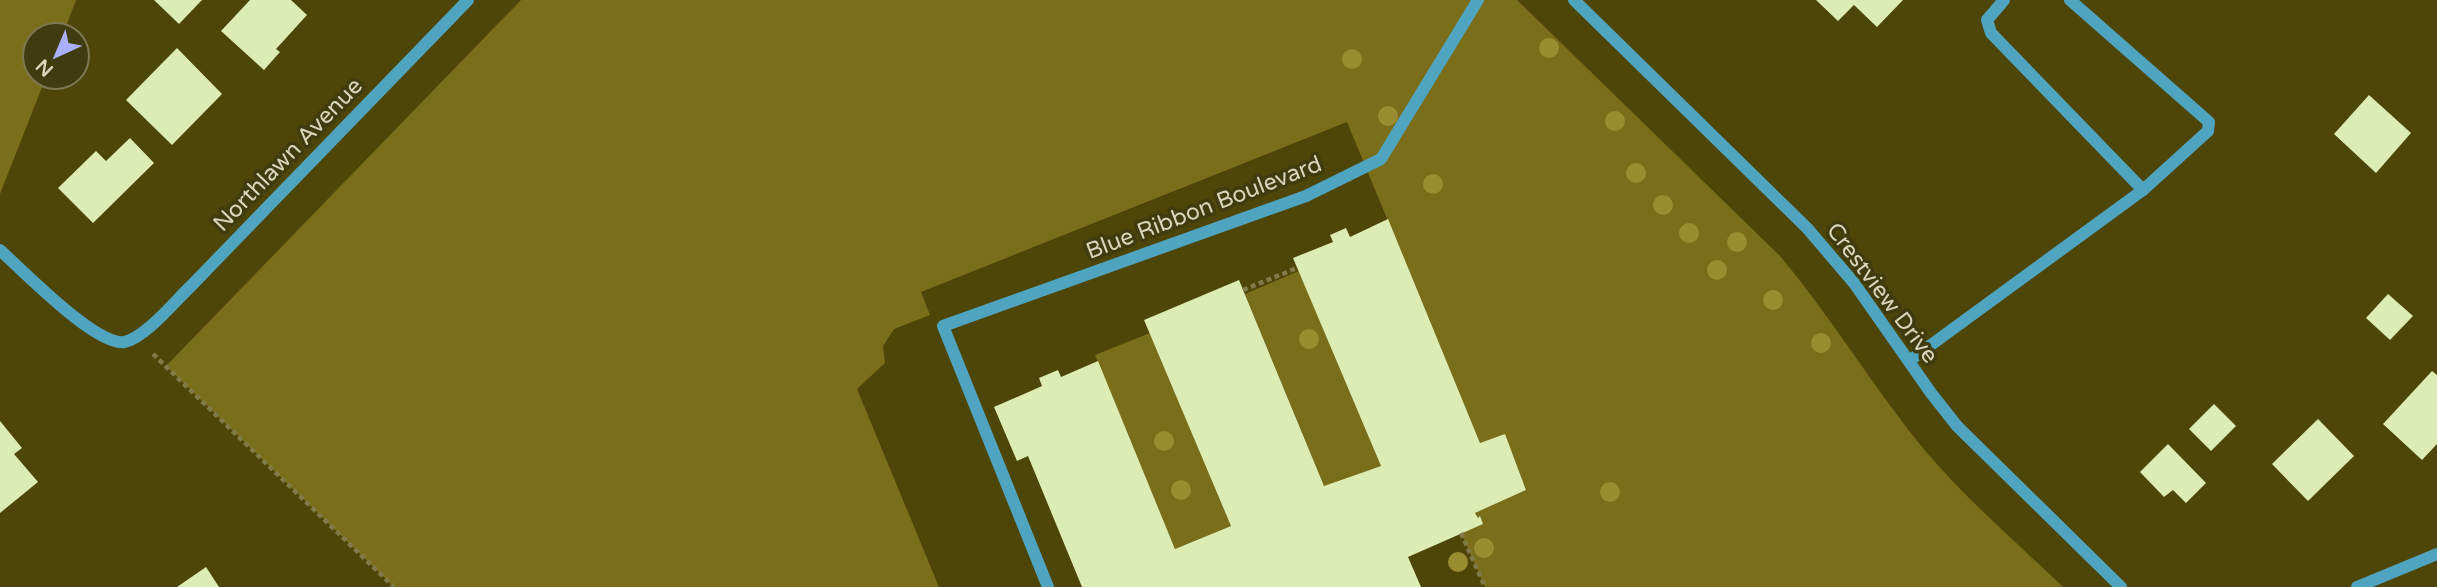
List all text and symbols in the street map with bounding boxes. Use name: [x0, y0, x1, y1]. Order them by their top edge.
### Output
north arrow: [21, 21, 91, 91]
text: N: [32, 54, 58, 81]
street label: Northlawn Avenue: [208, 72, 368, 238]
street label: Blue Ribbon Boulevard: [1082, 150, 1326, 266]
street label: Crestview Drive: [1820, 217, 1944, 369]

